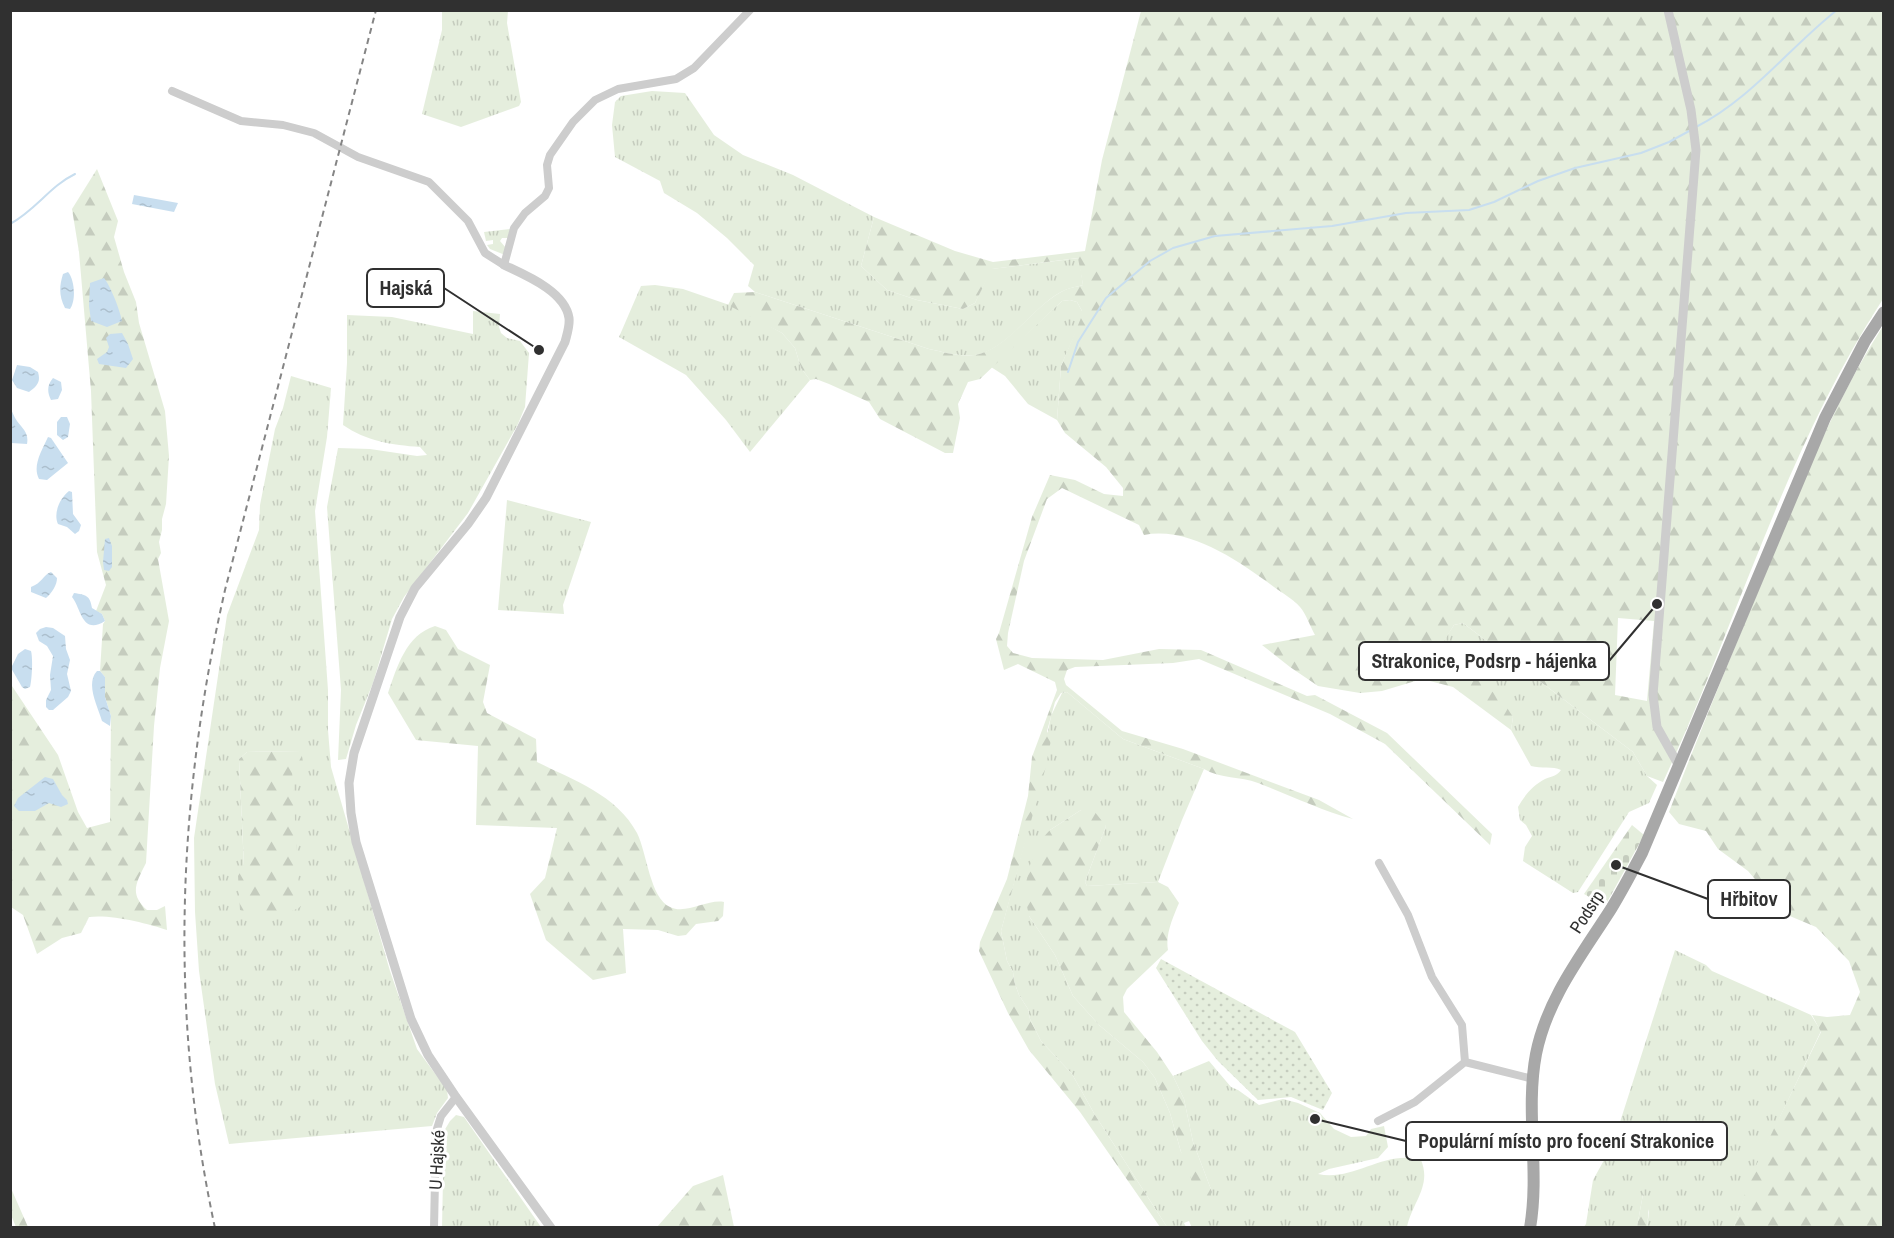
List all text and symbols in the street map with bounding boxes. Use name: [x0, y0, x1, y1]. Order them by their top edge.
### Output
callout: Hajská: [367, 269, 444, 307]
text: Hajská: [380, 274, 432, 301]
callout: Strakonice, Podsrp - hájenka: [1359, 642, 1609, 680]
text: Strakonice, Podsrp - hájenka: [1371, 647, 1597, 674]
callout: Hřbitov: [1708, 880, 1790, 918]
street label: Podsrp: [1563, 885, 1610, 938]
text: Hřbitov: [1720, 885, 1779, 912]
callout: Populární místo pro focení Strakonice: [1406, 1122, 1727, 1160]
text: Populární místo pro focení Strakonice: [1418, 1127, 1714, 1154]
street label: U Hajské: [422, 1129, 451, 1191]

